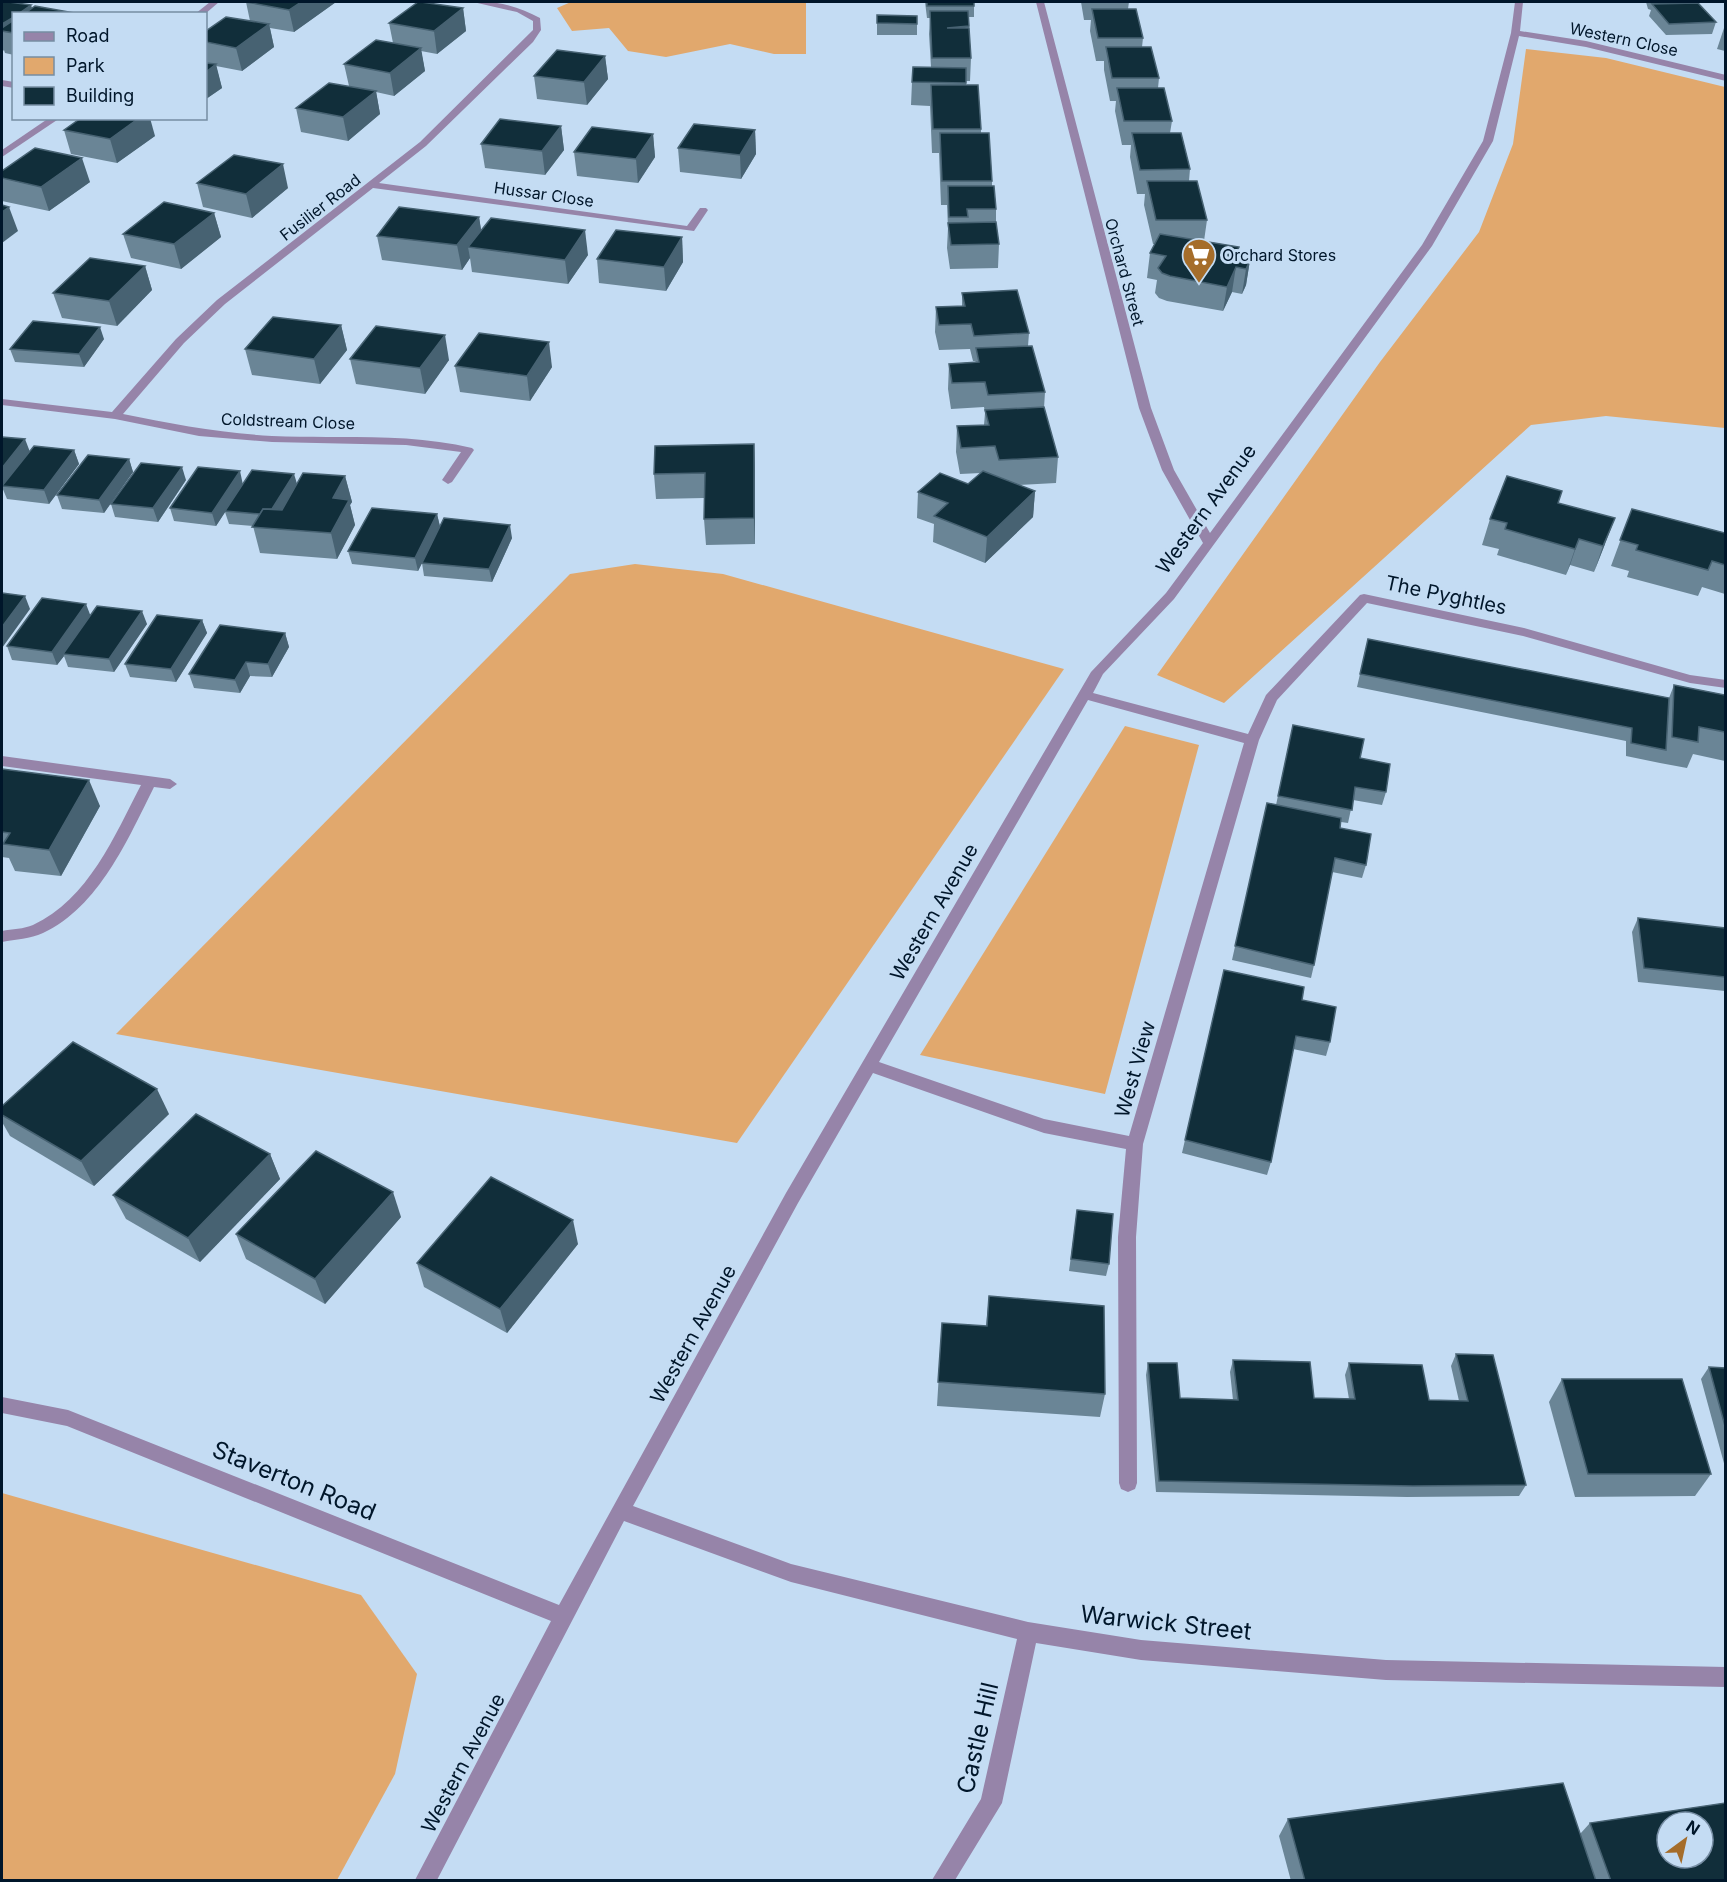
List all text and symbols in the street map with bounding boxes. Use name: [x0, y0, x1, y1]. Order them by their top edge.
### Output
legend: [12, 12, 207, 120]
street label: Western Close: [1568, 18, 1680, 60]
text: Road: [66, 25, 109, 46]
text: Park: [66, 55, 105, 76]
text: Building: [66, 85, 134, 106]
street label: Fusilier Road: [276, 169, 364, 245]
street label: Hussar Close: [493, 177, 595, 211]
street label: Orchard Street: [1101, 216, 1149, 328]
supermarket icon: Orchard Stores: [1181, 237, 1217, 284]
place label: Orchard Stores: [1222, 245, 1336, 265]
street label: Coldstream Close: [221, 409, 355, 433]
street label: Western Avenue: [1151, 439, 1261, 579]
street label: The Pyghtles: [1383, 570, 1509, 620]
street label: Western Avenue: [885, 839, 983, 985]
street label: West View: [1110, 1018, 1160, 1120]
street label: Western Avenue: [645, 1261, 741, 1407]
street label: Staverton Road: [208, 1435, 380, 1527]
street label: Warwick Street: [1079, 1599, 1253, 1646]
street label: Castle Hill: [951, 1679, 1004, 1796]
street label: Western Avenue: [416, 1689, 510, 1837]
north arrow: [1655, 1810, 1715, 1870]
text: N: [1683, 1816, 1704, 1839]

